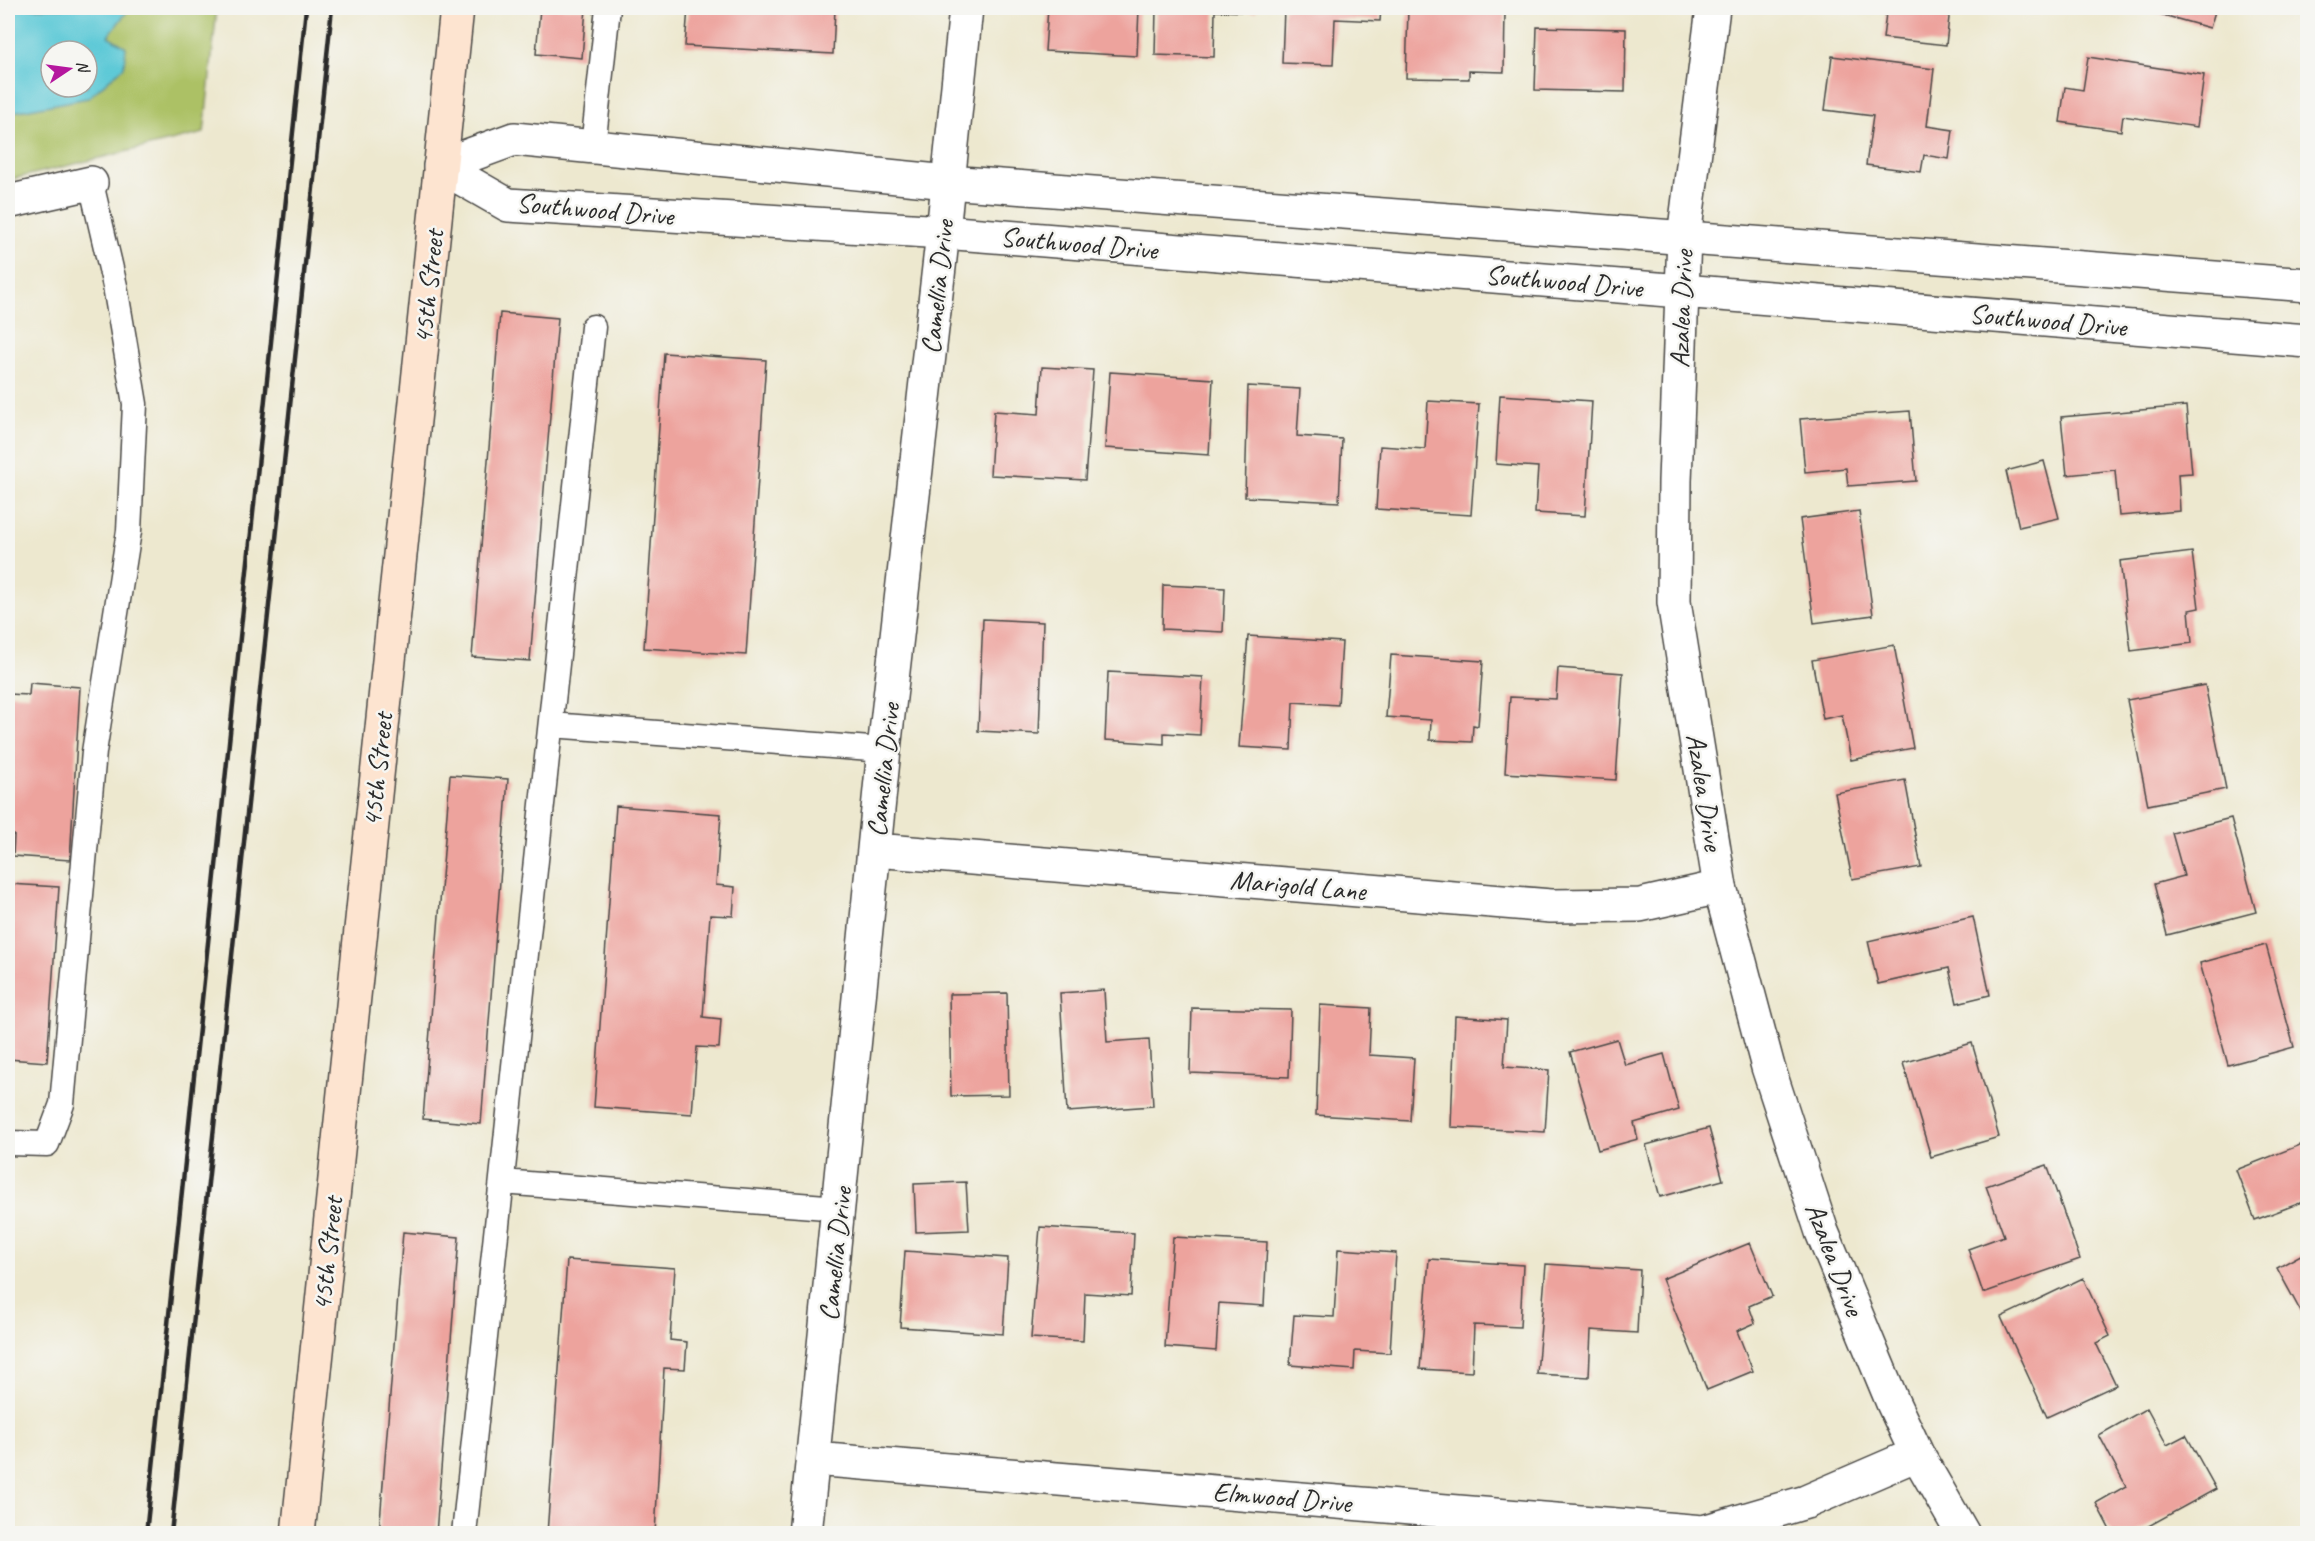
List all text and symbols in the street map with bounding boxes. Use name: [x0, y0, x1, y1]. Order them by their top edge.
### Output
north arrow: [39, 39, 99, 99]
text: N: [72, 59, 94, 76]
street label: Southwood Drive: [515, 185, 677, 233]
street label: Camellia Drive: [913, 217, 962, 356]
street label: Southwood Drive: [999, 219, 1161, 267]
street label: 45th Street: [405, 226, 452, 346]
street label: Azalea Drive: [1661, 248, 1701, 369]
street label: Southwood Drive: [1484, 257, 1646, 305]
street label: Southwood Drive: [1968, 296, 2130, 344]
street label: Camellia Drive: [859, 700, 908, 839]
street label: 45th Street: [354, 709, 401, 829]
street label: Azalea Drive: [1678, 731, 1732, 855]
street label: Marigold Lane: [1229, 862, 1369, 909]
street label: Camellia Drive: [811, 1184, 860, 1323]
street label: 45th Street: [304, 1193, 351, 1313]
street label: Azalea Drive: [1798, 1198, 1873, 1322]
street label: Elmwood Drive: [1211, 1474, 1354, 1521]

